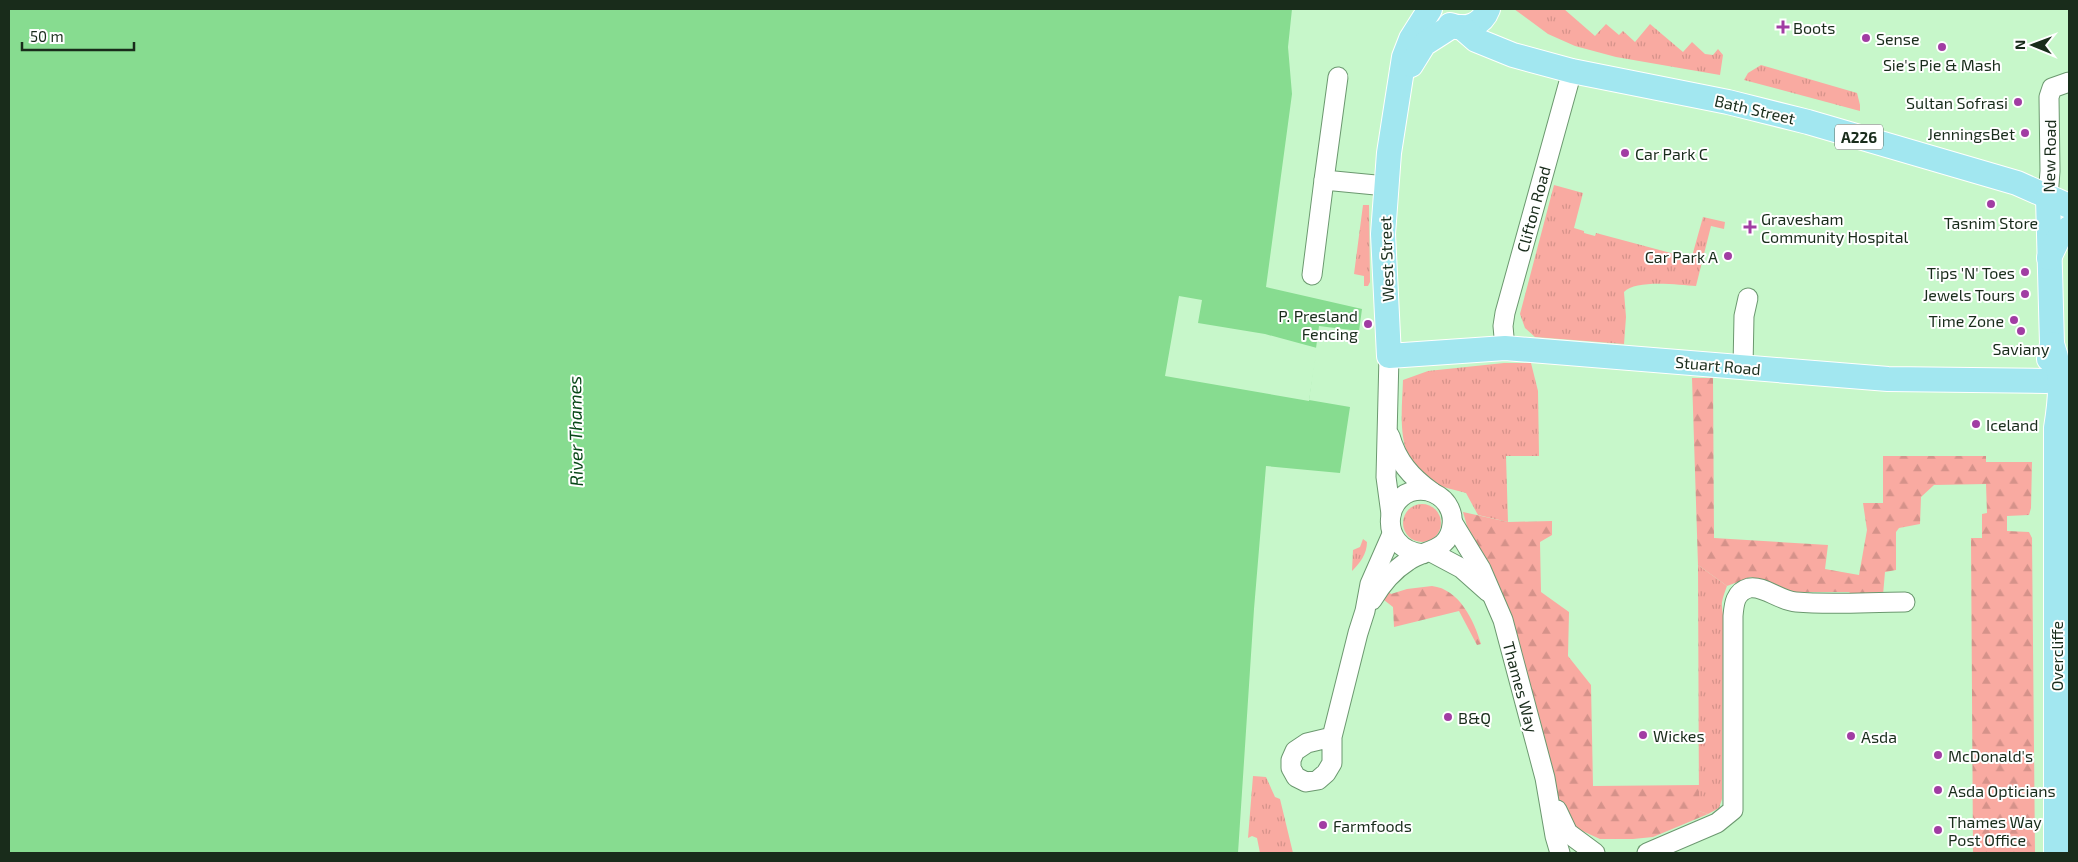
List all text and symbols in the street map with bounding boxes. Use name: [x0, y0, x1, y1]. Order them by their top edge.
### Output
place label: Boots: [1793, 18, 1835, 37]
scale bar: [22, 20, 135, 52]
north arrow: [2008, 20, 2058, 70]
marker: Boots: [1777, 21, 1789, 33]
text: 50 m: [30, 27, 64, 45]
place label: Sense: [1876, 29, 1920, 48]
marker: Sense: [1860, 32, 1872, 44]
text: N: [2011, 40, 2028, 50]
marker: Sie's Pie & Mash: [1936, 41, 1948, 53]
place label: Sie's Pie & Mash: [1883, 55, 2001, 74]
street label: Bath Street: [1713, 91, 1797, 127]
place label: Sultan Sofrasi: [1906, 93, 2008, 112]
marker: Sultan Sofrasi: [2012, 96, 2024, 108]
street label: New Road: [2039, 119, 2059, 193]
road number: A226: [1835, 124, 1883, 150]
place label: JenningsBet: [1927, 124, 2015, 143]
marker: JenningsBet: [2019, 127, 2031, 139]
place label: Car Park C: [1635, 144, 1708, 163]
marker: Car Park C: [1619, 147, 1631, 159]
street label: Clifton Road: [1512, 164, 1554, 254]
marker: Tasnim Store: [1985, 198, 1997, 210]
place label: Gravesham Community Hospital: [1761, 209, 1908, 246]
place label: Tasnim Store: [1944, 213, 2038, 232]
street label: West Street: [1375, 216, 1397, 302]
marker: Gravesham Community Hospital: [1743, 220, 1757, 234]
place label: Car Park A: [1645, 247, 1718, 266]
marker: Car Park A: [1722, 250, 1734, 262]
place label: Tips 'N' Toes: [1927, 263, 2015, 282]
marker: Tips 'N' Toes: [2019, 266, 2031, 278]
place label: Jewels Tours: [1923, 285, 2015, 304]
marker: Jewels Tours: [2019, 288, 2031, 300]
place label: P. Presland Fencing: [1278, 306, 1358, 343]
place label: Time Zone: [1929, 311, 2004, 330]
marker: Time Zone: [2008, 314, 2020, 326]
marker: P. Presland Fencing: [1362, 318, 1374, 330]
marker: Saviany: [2015, 325, 2027, 337]
place label: Saviany: [1993, 339, 2050, 358]
street label: Stuart Road: [1674, 352, 1762, 378]
water label: River Thames: [563, 375, 587, 487]
place label: Iceland: [1986, 415, 2038, 434]
marker: Iceland: [1970, 418, 1982, 430]
street label: Overcliffe: [2047, 621, 2066, 691]
street label: Thames Way: [1500, 639, 1542, 735]
place label: B&Q: [1458, 708, 1491, 728]
marker: B&Q: [1442, 711, 1454, 723]
place label: Wickes: [1653, 726, 1705, 745]
place label: Asda: [1861, 727, 1897, 746]
marker: Wickes: [1637, 729, 1649, 741]
marker: Asda: [1845, 730, 1857, 742]
place label: McDonald's: [1948, 746, 2033, 765]
marker: McDonald's: [1932, 749, 1944, 761]
place label: Asda Opticians: [1948, 781, 2056, 800]
marker: Asda Opticians: [1932, 784, 1944, 796]
place label: Thames Way Post Office: [1948, 812, 2042, 849]
place label: Farmfoods: [1333, 816, 1412, 835]
marker: Farmfoods: [1317, 819, 1329, 831]
marker: Thames Way Post Office: [1932, 824, 1944, 836]

